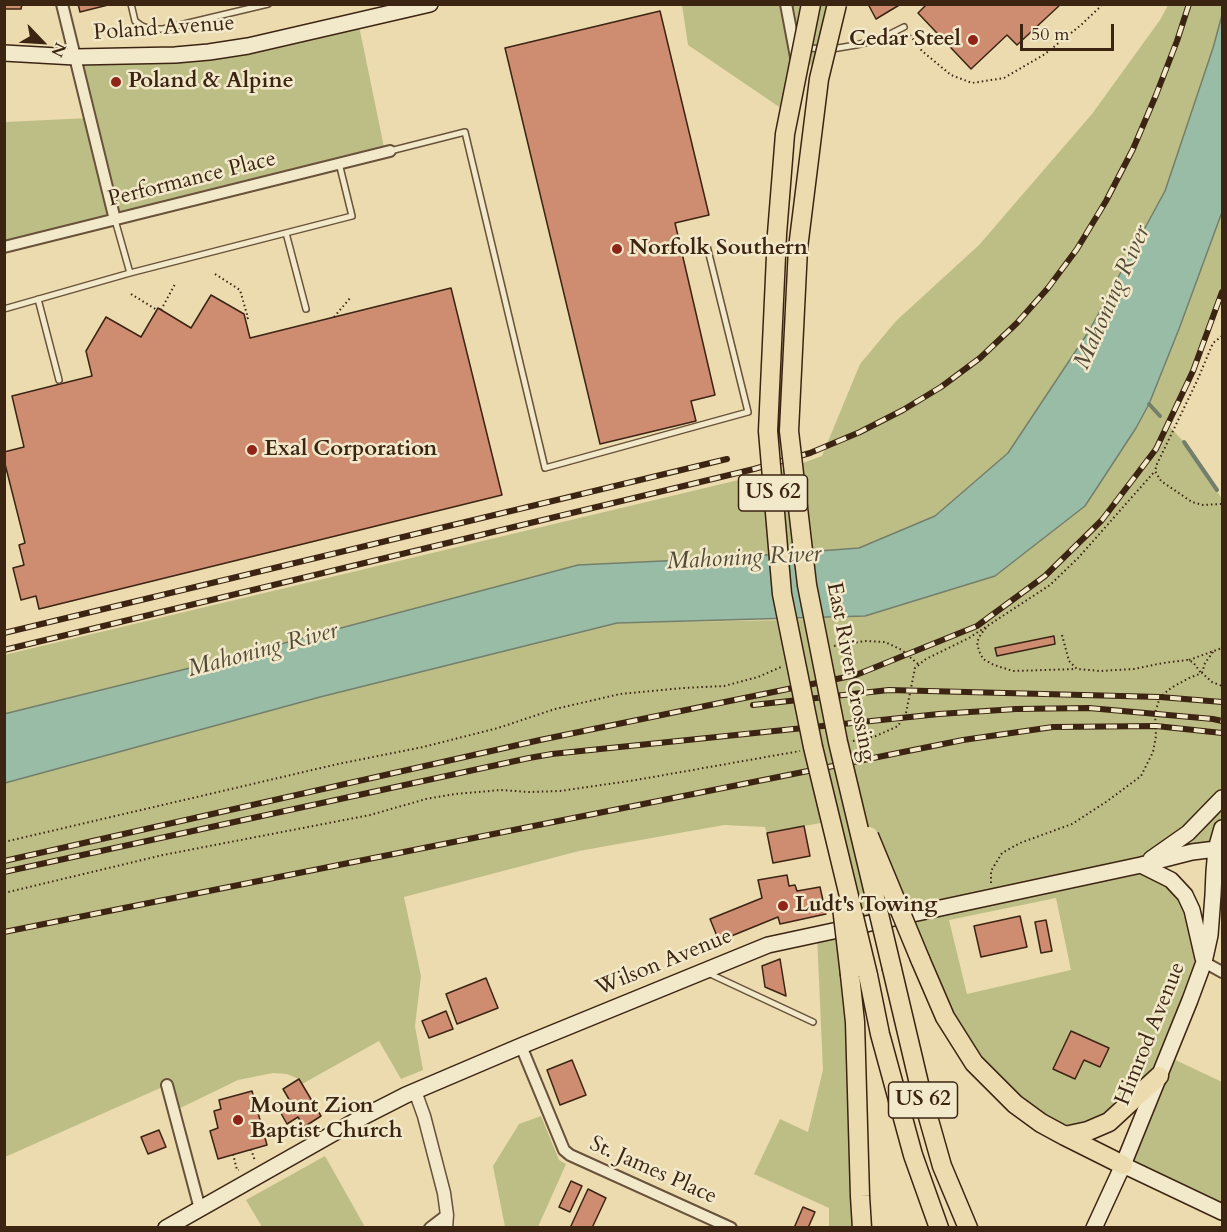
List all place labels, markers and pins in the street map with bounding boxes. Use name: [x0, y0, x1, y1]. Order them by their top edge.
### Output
place label: Cedar Steel: [849, 27, 961, 53]
marker: Cedar Steel: [966, 33, 980, 47]
place label: Poland & Alpine: [128, 69, 294, 95]
marker: Poland & Alpine: [109, 75, 123, 89]
place label: Norfolk Southern: [629, 236, 808, 262]
marker: Norfolk Southern: [610, 242, 624, 256]
place label: Exal Corporation: [264, 437, 437, 463]
marker: Exal Corporation: [245, 443, 259, 457]
place label: Ludt's Towing: [795, 893, 937, 919]
marker: Ludt's Towing: [776, 899, 790, 913]
place label: Mount Zion Baptist Church: [250, 1094, 402, 1146]
marker: Mount Zion Baptist Church: [231, 1113, 245, 1127]

